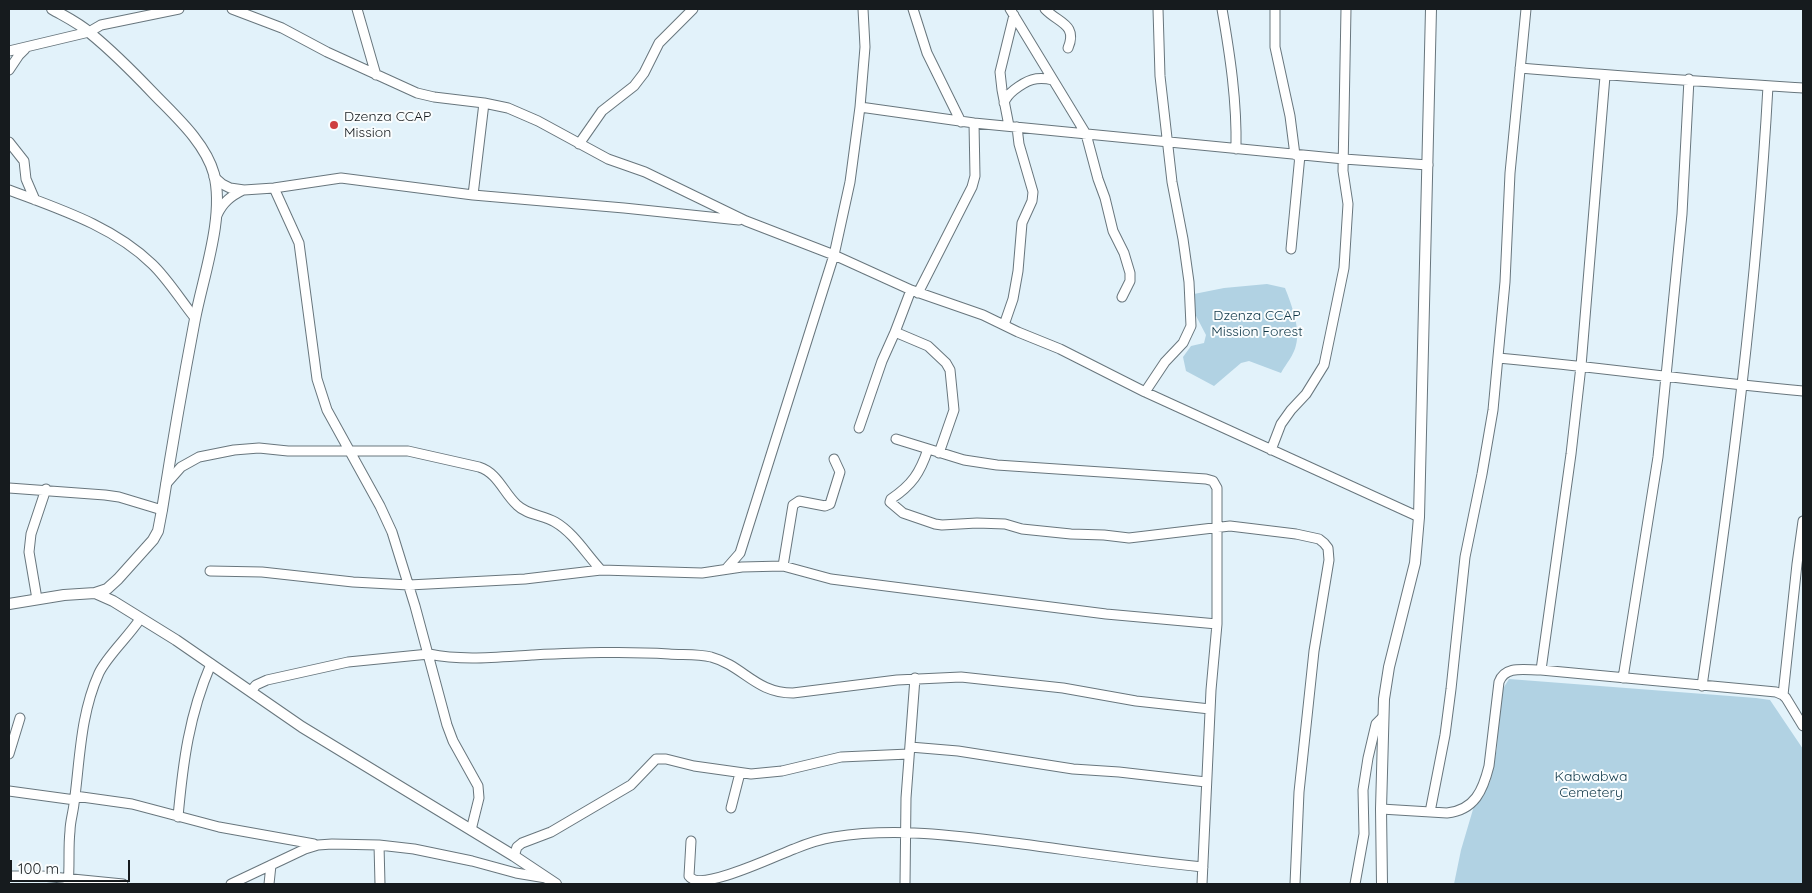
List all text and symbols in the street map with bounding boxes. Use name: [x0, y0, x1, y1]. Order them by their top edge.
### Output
place label: Dzenza CCAP Mission: [344, 109, 431, 142]
marker: Dzenza CCAP Mission: [328, 119, 340, 131]
park label: Dzenza CCAP Mission Forest: [1211, 308, 1303, 341]
park label: Kabwabwa Cemetery: [1554, 769, 1628, 802]
scale bar: [12, 850, 132, 882]
text: 100 m: [18, 859, 59, 878]

